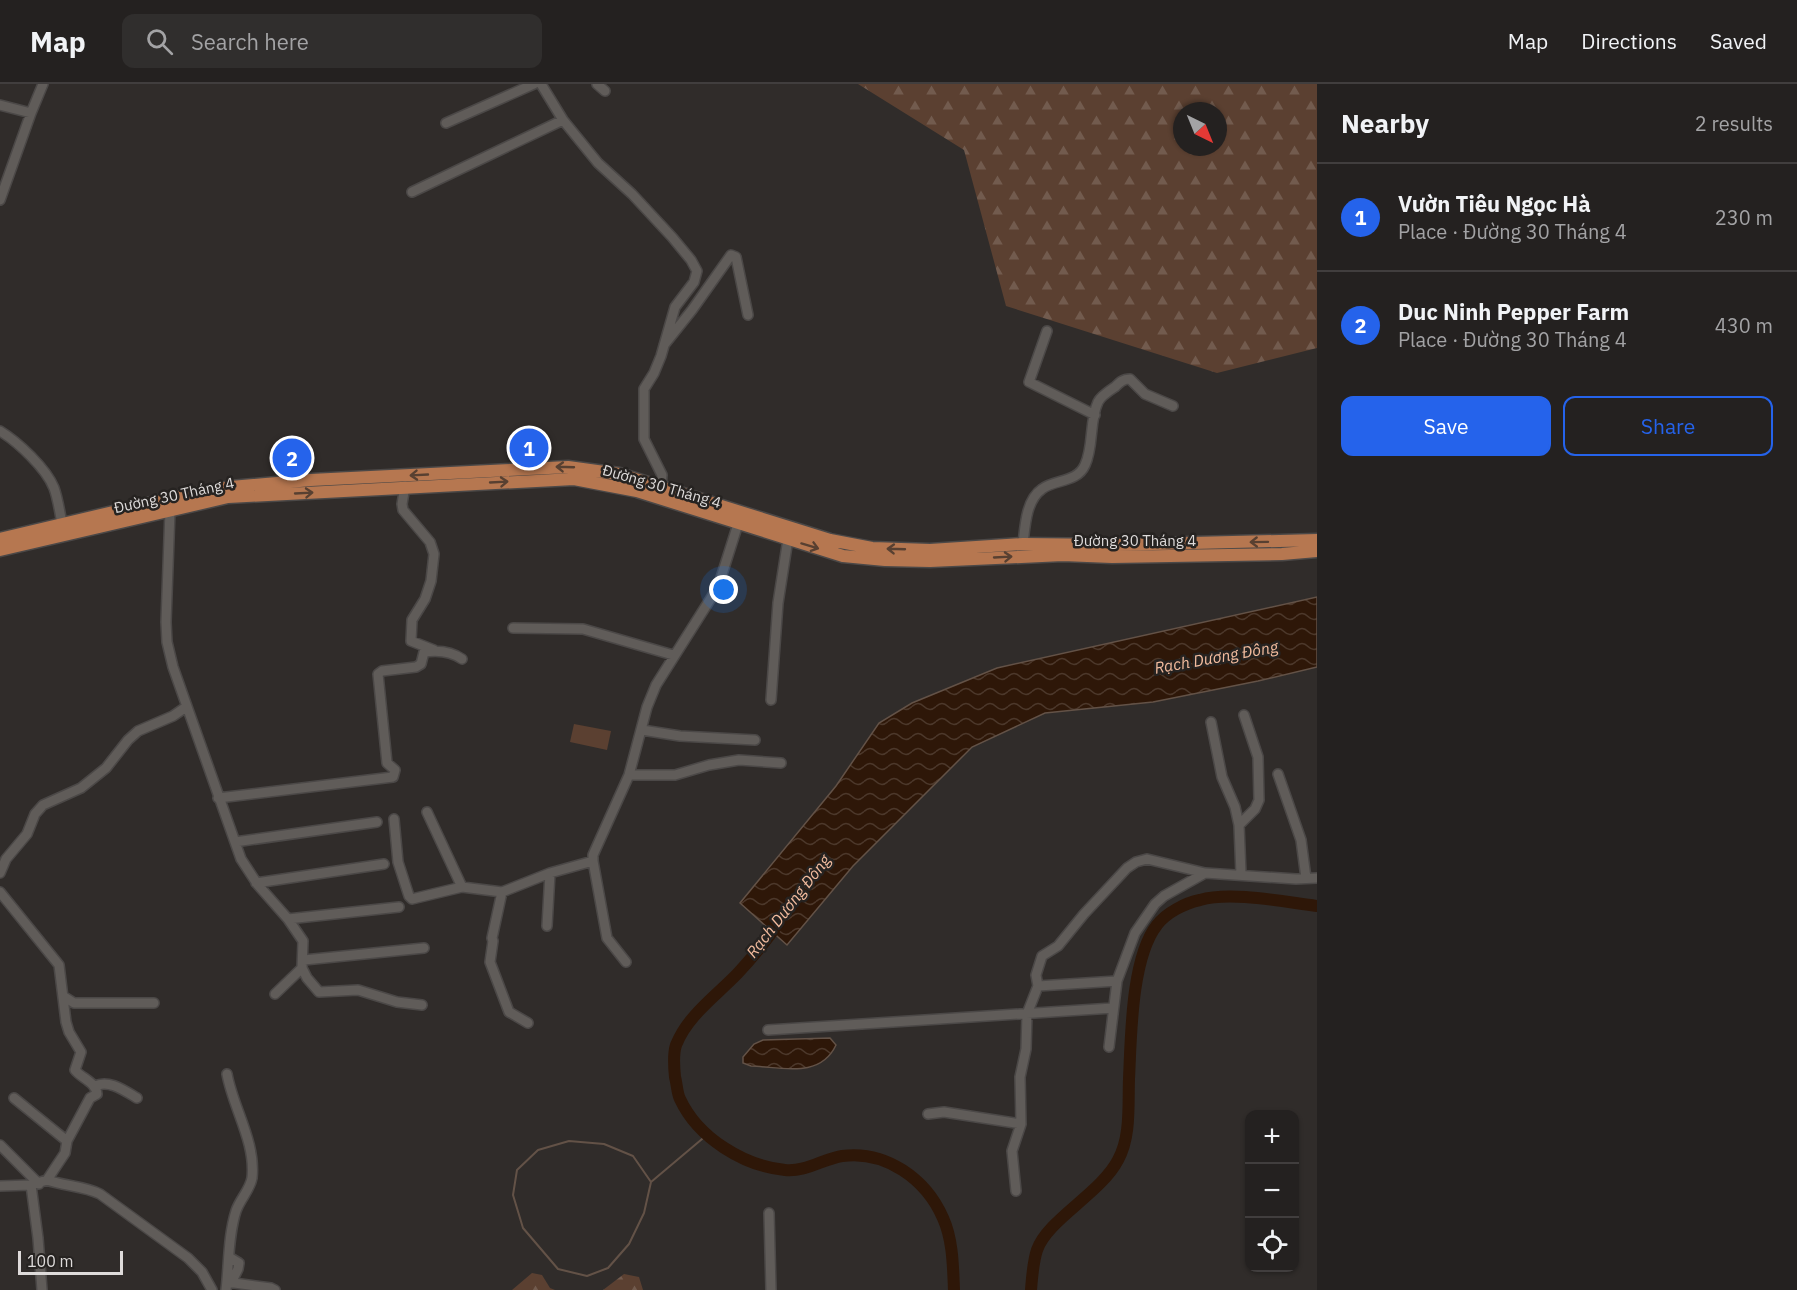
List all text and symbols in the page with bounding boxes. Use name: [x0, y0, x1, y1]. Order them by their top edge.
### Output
search box: [122, 14, 542, 68]
text: Map: [30, 23, 86, 60]
icon: search: [143, 25, 176, 58]
text: Search here: [191, 27, 309, 56]
text: Map: [1508, 27, 1548, 55]
text: Directions: [1581, 27, 1677, 55]
text: Saved: [1710, 27, 1767, 55]
north arrow: [1173, 102, 1227, 156]
text: Nearby: [1341, 106, 1429, 140]
text: 2 results: [1695, 110, 1773, 137]
text: Vườn Tiêu Ngọc Hà: [1398, 189, 1591, 218]
text: 1: [1355, 204, 1367, 231]
text: 230 m: [1715, 204, 1773, 231]
text: Place · Đường 30 Tháng 4: [1398, 218, 1627, 245]
text: Duc Ninh Pepper Farm: [1398, 297, 1629, 326]
text: 2: [1355, 312, 1367, 339]
text: 430 m: [1715, 312, 1773, 339]
text: Place · Đường 30 Tháng 4: [1398, 326, 1627, 353]
button: Save: [1341, 396, 1551, 456]
button: Share: [1563, 396, 1773, 456]
pin: 1: [510, 426, 548, 470]
pin: 2: [272, 436, 312, 481]
street label: Đường 30 Tháng 4: [600, 460, 724, 512]
one-way arrow: [556, 462, 576, 473]
one-way arrow: [410, 470, 430, 481]
street label: Đường 30 Tháng 4: [112, 473, 236, 517]
one-way arrow: [488, 476, 508, 487]
one-way arrow: [294, 487, 314, 498]
street label: Đường 30 Tháng 4: [1074, 531, 1196, 550]
one-way arrow: [1249, 537, 1269, 548]
one-way arrow: [800, 541, 819, 552]
one-way arrow: [886, 543, 906, 554]
one-way arrow: [993, 551, 1013, 562]
your location: [709, 575, 738, 604]
water label: Rạch Dương Đông: [1153, 636, 1280, 678]
water label: Rạch Dương Đông: [742, 850, 835, 961]
map controls: [1245, 1110, 1299, 1272]
button: +: [1245, 1110, 1299, 1164]
button: −: [1245, 1164, 1299, 1218]
button: locate: [1245, 1218, 1299, 1272]
scale bar: [18, 1248, 123, 1276]
text: 100 m: [27, 1251, 74, 1271]

